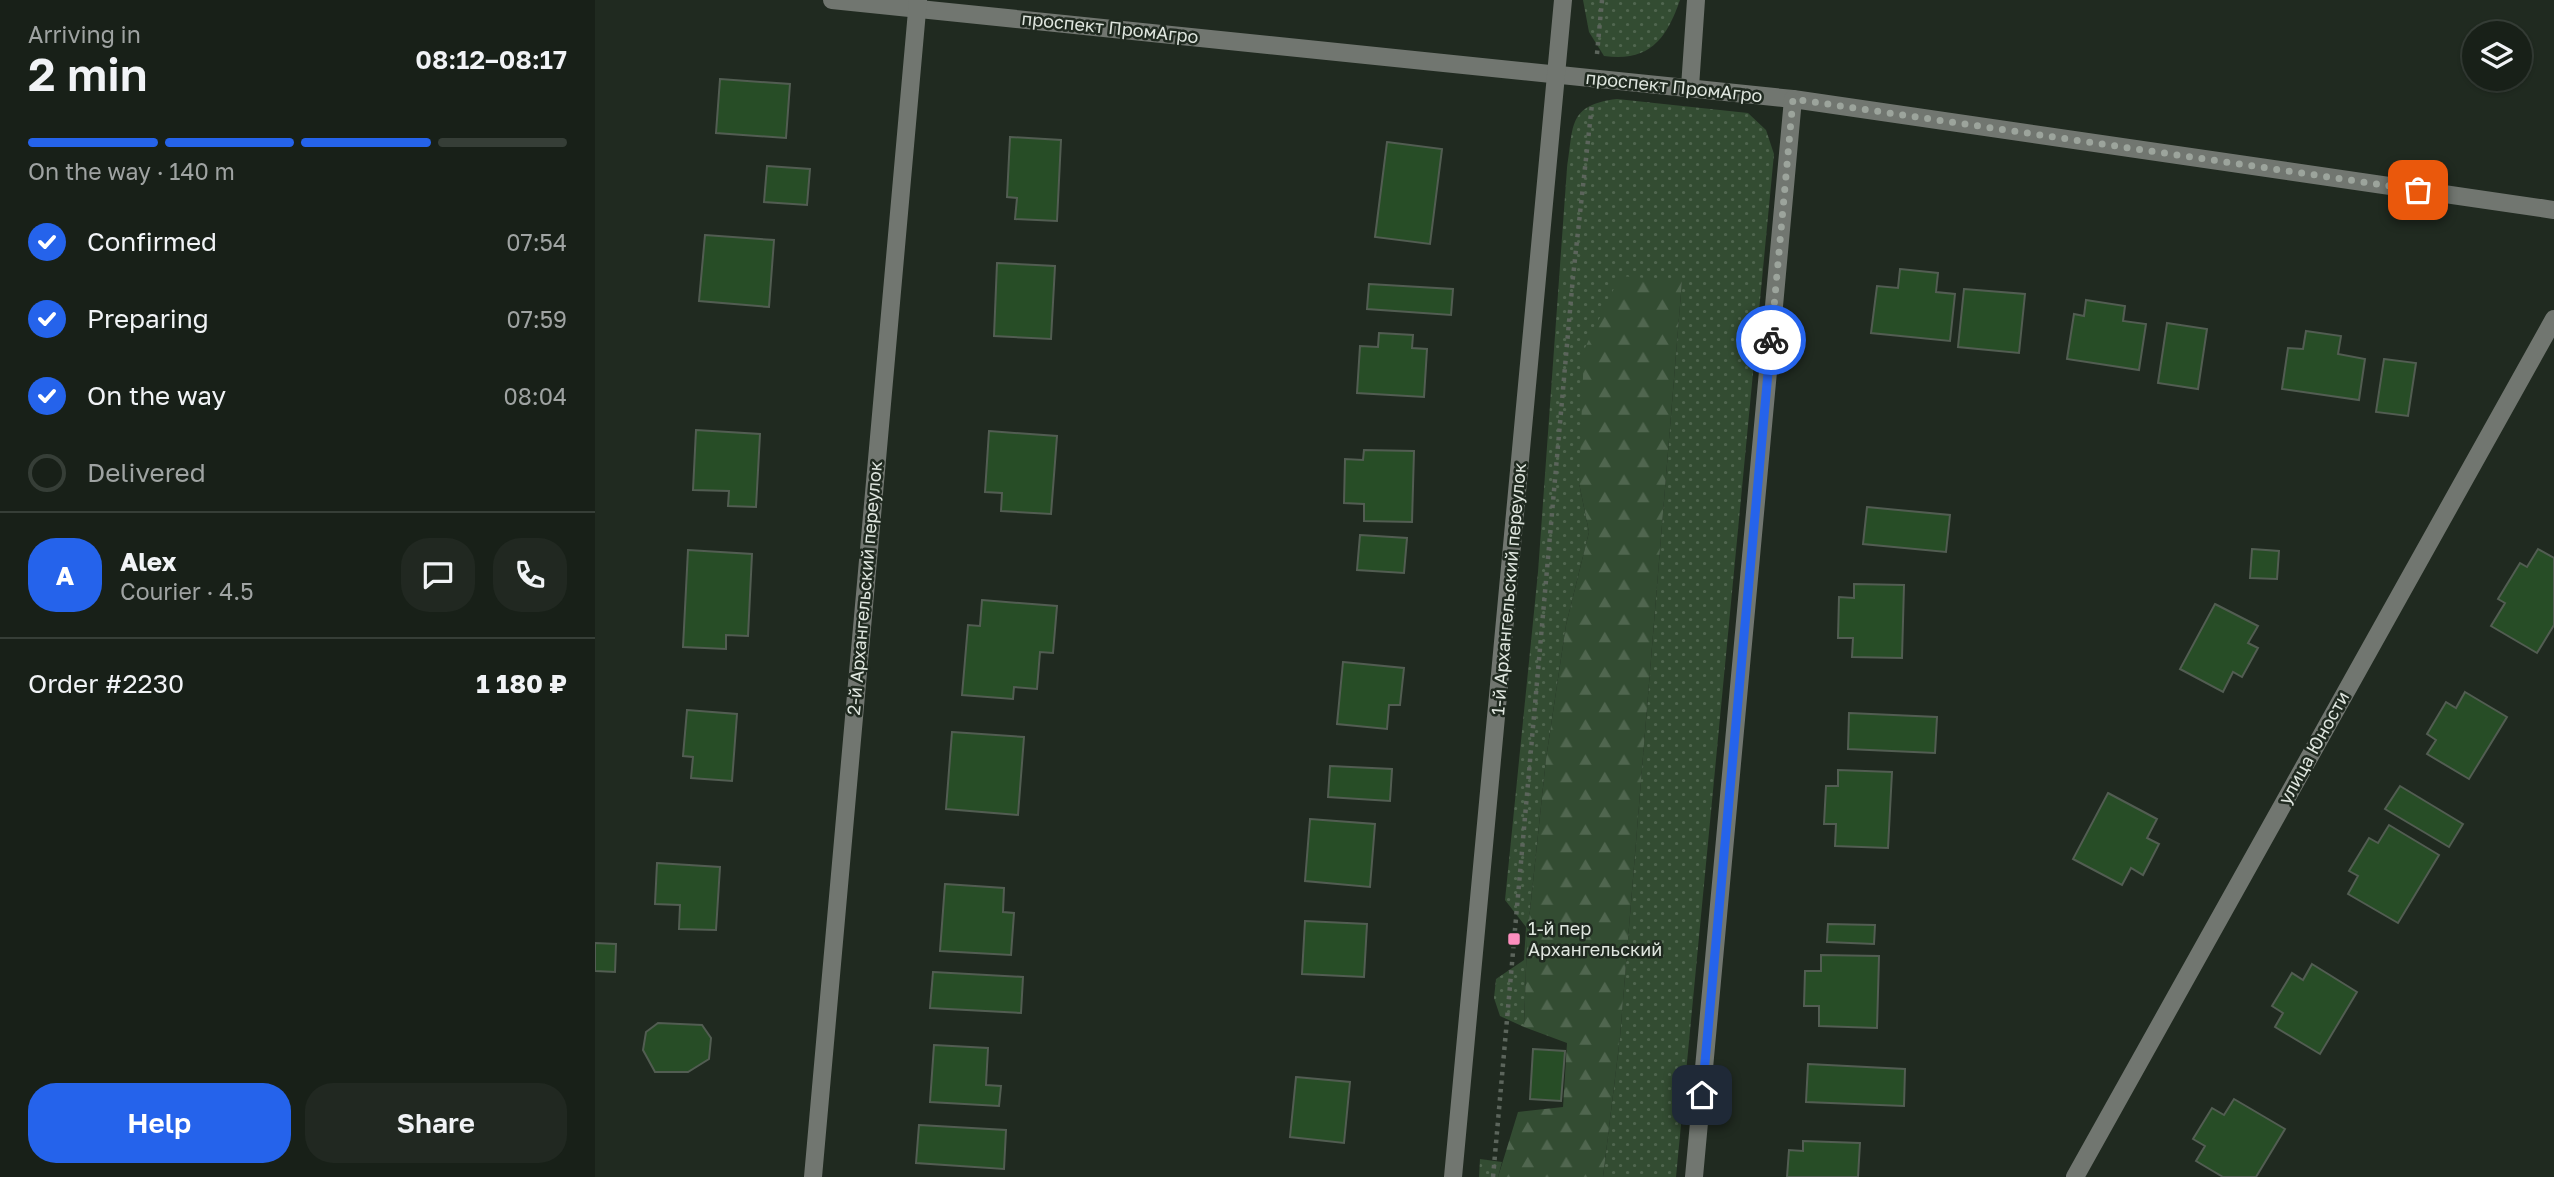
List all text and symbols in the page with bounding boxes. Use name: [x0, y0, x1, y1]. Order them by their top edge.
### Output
street label: проспект ПромАгро: [1020, 7, 1200, 47]
text: Arriving in: [28, 20, 141, 48]
map controls: [2462, 21, 2532, 91]
button: layers: [2462, 21, 2532, 91]
text: 08:12–08:17: [415, 44, 567, 75]
text: 2 min: [28, 46, 148, 101]
street label: проспект ПромАгро: [1584, 66, 1764, 106]
text: On the way · 140 m: [28, 157, 235, 185]
pin: [2388, 160, 2448, 220]
icon: bag: [2399, 171, 2437, 209]
icon: check: [28, 223, 66, 261]
text: Confirmed: [87, 226, 217, 257]
text: 07:54: [506, 228, 567, 256]
icon: check: [28, 300, 66, 338]
text: Preparing: [87, 303, 209, 334]
text: 07:59: [506, 305, 567, 333]
courier: [1736, 305, 1806, 375]
icon: bike: [1752, 321, 1790, 359]
icon: check: [28, 377, 66, 415]
text: On the way: [87, 380, 226, 411]
text: 08:04: [504, 382, 567, 410]
text: Delivered: [87, 457, 206, 488]
street label: 2-й Архангельский переулок: [842, 460, 886, 716]
street label: 1-й Архангельский переулок: [1486, 462, 1530, 716]
button: chat: [401, 538, 475, 612]
button: phone: [493, 538, 567, 612]
text: Alex: [120, 546, 177, 577]
text: A: [56, 560, 74, 591]
text: Courier · 4.5: [120, 577, 253, 605]
text: Order #2230: [28, 668, 184, 699]
text: 1 180 ₽: [476, 668, 567, 699]
street label: улица Юности: [2273, 687, 2353, 808]
place label: 1-й пер Архангельский: [1528, 917, 1662, 960]
marker: 1-й пер Архангельский: [1506, 931, 1522, 947]
pin: [1672, 1065, 1732, 1125]
icon: home: [1683, 1076, 1721, 1114]
button: Help: [28, 1083, 291, 1163]
button: Share: [305, 1083, 567, 1163]

